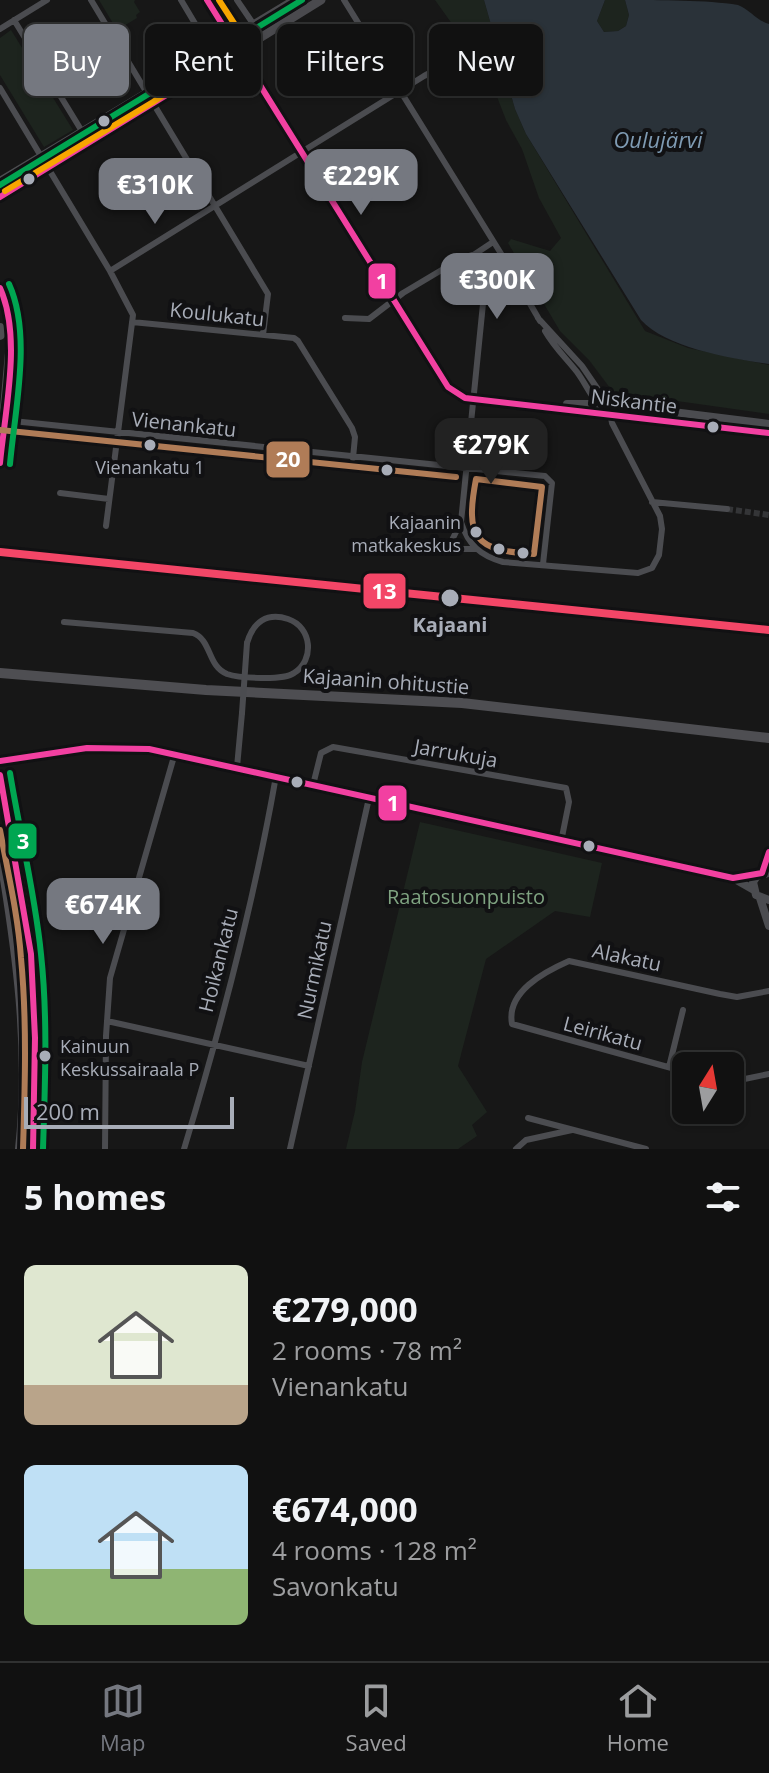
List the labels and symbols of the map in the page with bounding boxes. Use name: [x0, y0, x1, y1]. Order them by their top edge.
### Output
unlabelled marker: [96, 113, 112, 129]
water label: Oulujärvi: [613, 124, 703, 154]
pin: €229K: [305, 149, 417, 217]
pin: €310K: [99, 158, 211, 226]
unlabelled marker: [21, 171, 37, 187]
pin: €300K: [441, 253, 553, 321]
line badge: 1: [367, 262, 397, 300]
text: 1: [376, 265, 388, 295]
street label: Koulukatu: [168, 296, 266, 332]
street label: Niskantie: [589, 382, 679, 420]
street label: Vienankatu: [130, 405, 238, 443]
pin: €279K: [435, 418, 547, 486]
unlabelled marker: [705, 419, 721, 435]
marker: Vienankatu 1: [142, 437, 158, 453]
line badge: 20: [265, 440, 311, 479]
text: 20: [275, 443, 301, 473]
place label: Vienankatu 1: [95, 455, 205, 479]
unlabelled marker: [379, 462, 395, 478]
place label: Kajaanin matkakeskus: [351, 510, 461, 557]
marker: Kajaanin matkakeskus: [468, 524, 484, 540]
unlabelled marker: [491, 541, 507, 557]
unlabelled marker: [515, 545, 531, 561]
line badge: 13: [362, 572, 407, 610]
text: 13: [371, 575, 397, 605]
marker: Kajaani: [439, 587, 461, 609]
place label: Kajaani: [413, 611, 487, 638]
street label: Kajaanin ohitustie: [302, 662, 470, 700]
street label: Jarrukuja: [410, 732, 500, 774]
unlabelled marker: [289, 774, 305, 790]
line badge: 1: [377, 784, 408, 822]
text: 1: [387, 787, 399, 817]
line badge: 3: [7, 822, 38, 860]
text: 3: [17, 825, 29, 855]
unlabelled marker: [581, 838, 597, 854]
pin: €674K: [47, 878, 159, 946]
park label: Raatosuonpuisto: [387, 883, 545, 910]
street label: Hoikankatu: [192, 905, 244, 1015]
street label: Nurmikatu: [290, 918, 338, 1022]
street label: Alakatu: [590, 937, 664, 977]
street label: Leirikatu: [560, 1009, 646, 1057]
place label: Kainuun Keskussairaala P: [60, 1034, 199, 1081]
marker: Kainuun Keskussairaala P: [37, 1048, 53, 1064]
north arrow: [672, 1052, 744, 1124]
scale bar: [24, 1093, 234, 1129]

